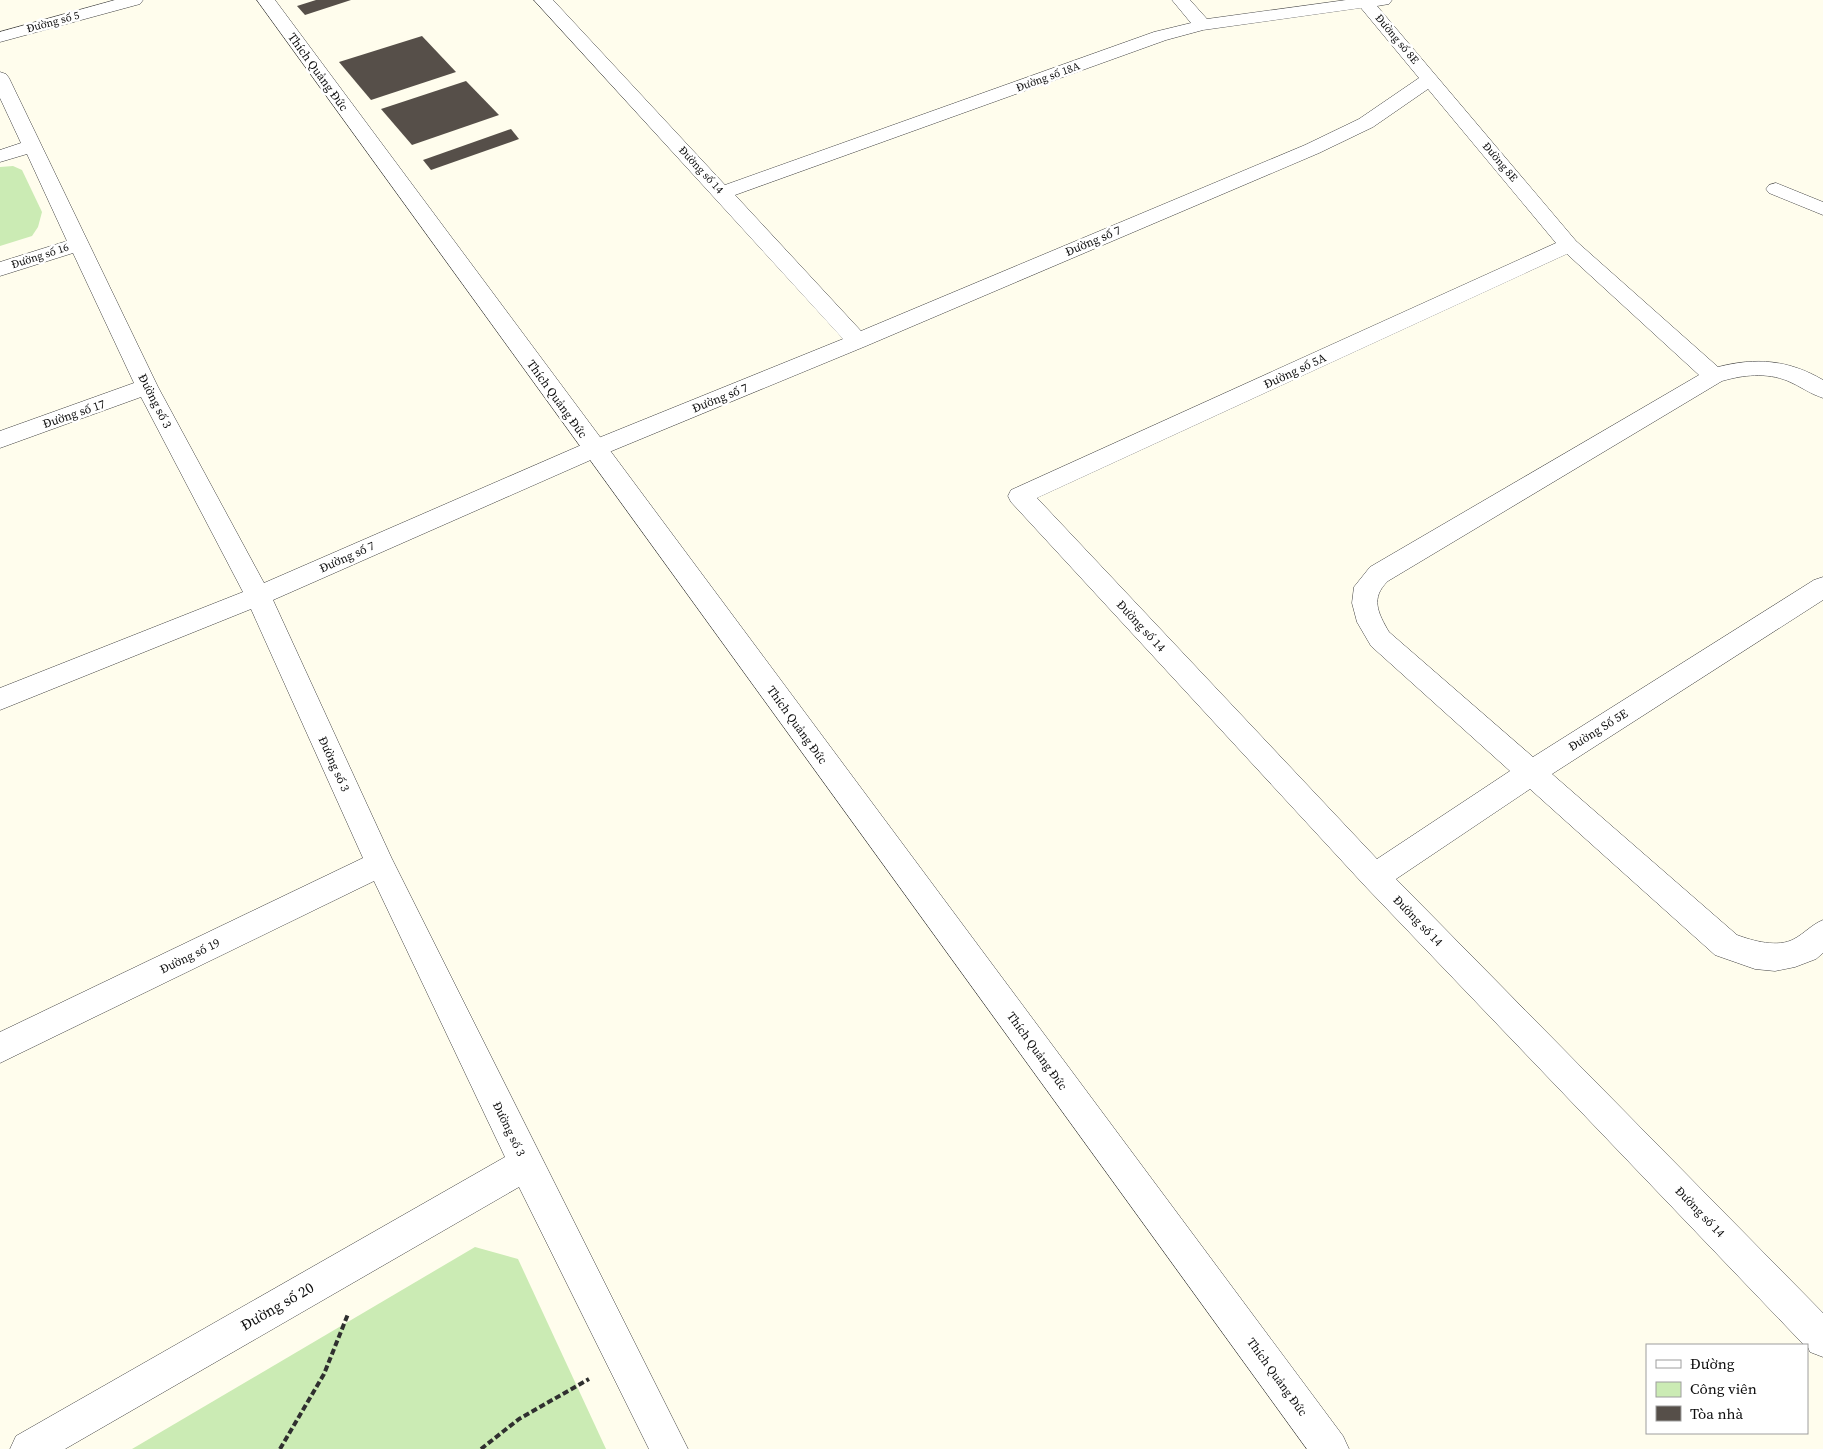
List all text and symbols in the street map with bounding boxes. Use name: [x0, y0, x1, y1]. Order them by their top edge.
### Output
street label: Đường số 5: [25, 8, 82, 36]
street label: Đường số 8E: [1372, 11, 1422, 67]
street label: Thích Quảng Đức: [284, 30, 352, 114]
street label: Đường số 18A: [1014, 58, 1083, 95]
street label: Đường 8E: [1479, 139, 1521, 185]
street label: Đường số 14: [675, 143, 727, 197]
street label: Đường số 7: [1063, 222, 1123, 260]
street label: Đường số 16: [9, 240, 71, 272]
street label: Đường số 5A: [1261, 350, 1329, 392]
street label: Thích Quảng Đức: [523, 357, 591, 441]
street label: Đường số 3: [134, 371, 176, 431]
street label: Đường số 7: [690, 380, 750, 416]
street label: Đường số 17: [41, 396, 107, 432]
street label: Đường số 7: [317, 538, 377, 576]
street label: Đường số 14: [1113, 597, 1169, 655]
street label: Thích Quảng Đức: [763, 683, 831, 767]
street label: Đường Số 5E: [1565, 705, 1631, 755]
street label: Đường số 3: [315, 734, 353, 794]
street label: Đường số 14: [1390, 892, 1446, 950]
street label: Đường số 19: [157, 935, 223, 977]
street label: Thích Quảng Đức: [1003, 1009, 1071, 1093]
street label: Đường số 3: [489, 1099, 529, 1159]
street label: Đường số 14: [1672, 1183, 1728, 1241]
street label: Đường số 20: [237, 1277, 317, 1335]
street label: Thích Quảng Đức: [1243, 1335, 1311, 1419]
legend: [1646, 1344, 1808, 1434]
text: Đường: [1690, 1353, 1735, 1374]
text: Công viên: [1690, 1378, 1757, 1399]
text: Tòa nhà: [1690, 1403, 1743, 1424]

